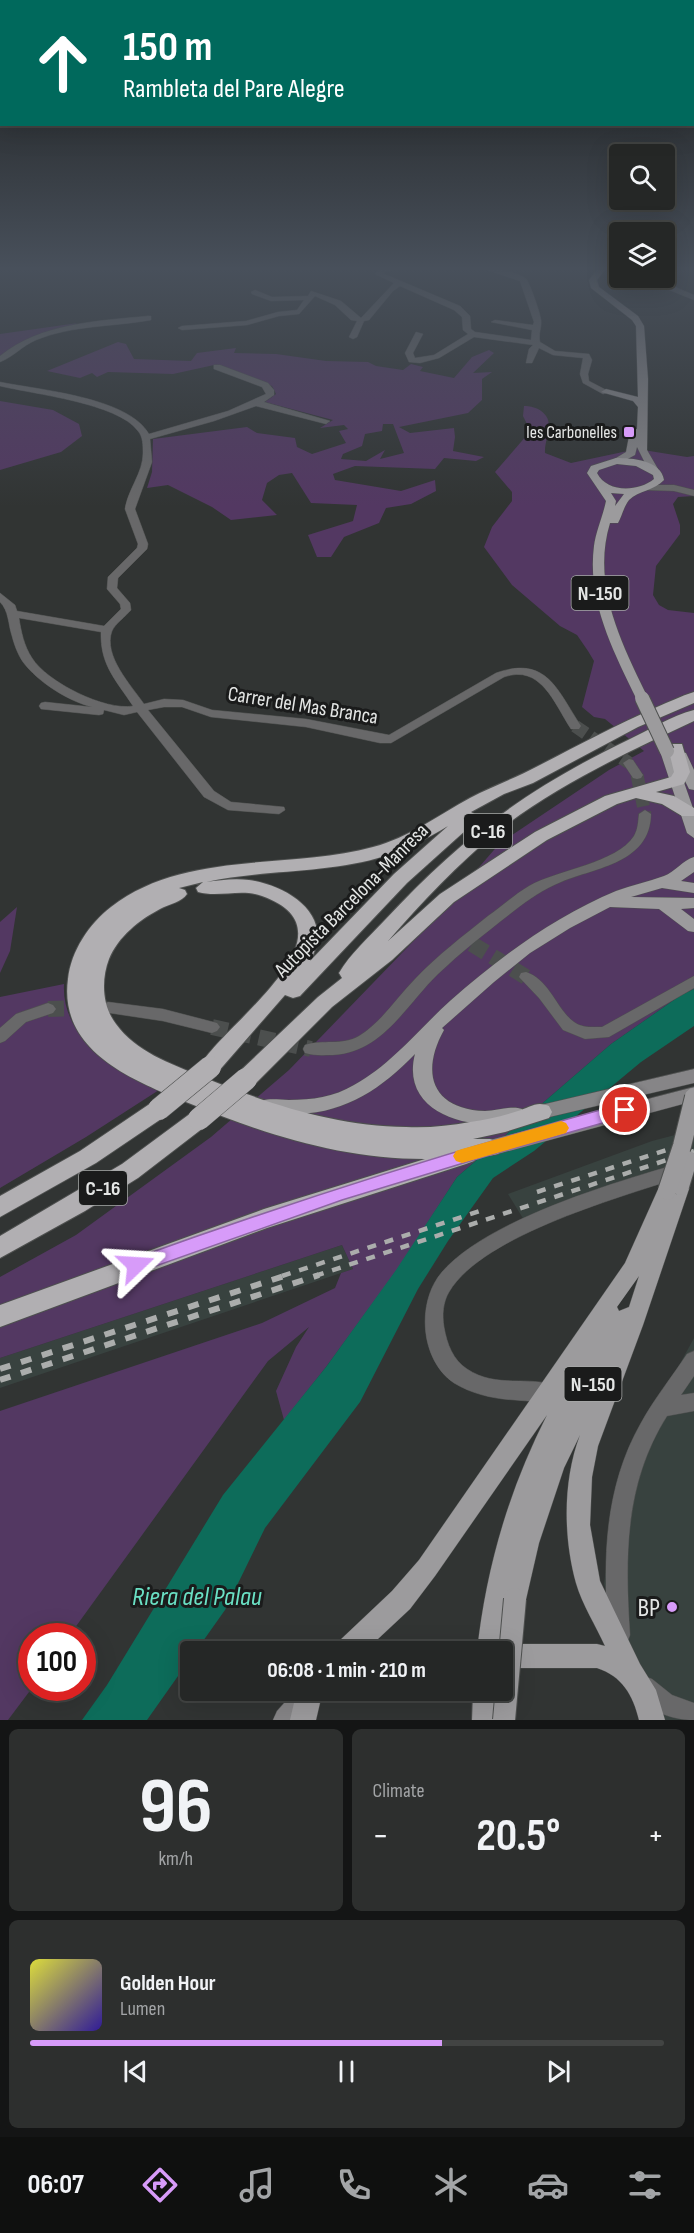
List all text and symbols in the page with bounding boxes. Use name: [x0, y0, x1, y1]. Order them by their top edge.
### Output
text: 150 m: [123, 22, 212, 73]
icon: ahead: [24, 24, 102, 102]
text: Rambleta del Pare Alegre: [123, 73, 345, 105]
map controls: [609, 144, 675, 288]
button: search: [609, 144, 675, 210]
button: layers: [609, 222, 675, 288]
place label: les Carbonelles: [526, 422, 617, 443]
marker: les Carbonelles: [622, 425, 636, 439]
road number: N-150: [572, 576, 628, 610]
street label: Carrer del Mas Branca: [226, 681, 380, 730]
road number: C-16: [464, 814, 512, 848]
street label: Autopista Barcelona-Manresa: [269, 818, 433, 983]
pin: [599, 1084, 650, 1135]
icon: arrive: [608, 1093, 641, 1126]
road number: C-16: [79, 1171, 127, 1205]
position arrow: [104, 1233, 168, 1297]
road number: N-150: [564, 1367, 622, 1401]
water label: Riera del Palau: [132, 1581, 262, 1613]
place label: BP: [637, 1593, 660, 1624]
marker: BP: [665, 1600, 679, 1614]
speed limit sign: 100: [18, 1623, 96, 1701]
text: 06:08 · 1 min · 210 m: [267, 1657, 426, 1684]
text: 96: [139, 1761, 213, 1854]
text: Climate: [373, 1779, 425, 1803]
text: 20.5°: [476, 1809, 560, 1864]
text: −: [373, 1816, 389, 1856]
text: +: [648, 1816, 664, 1856]
text: km/h: [158, 1847, 193, 1871]
text: Golden Hour: [120, 1970, 216, 1997]
text: Lumen: [120, 1997, 165, 2021]
icon: previous: [119, 2055, 152, 2088]
icon: pause: [330, 2055, 363, 2088]
icon: next: [542, 2055, 575, 2088]
icon: directions: [139, 2164, 181, 2206]
icon: music: [236, 2164, 278, 2206]
icon: phone: [333, 2164, 375, 2206]
icon: climate: [430, 2164, 472, 2206]
icon: car: [527, 2164, 569, 2206]
icon: filters: [624, 2164, 666, 2206]
text: 06:07: [28, 2169, 84, 2201]

